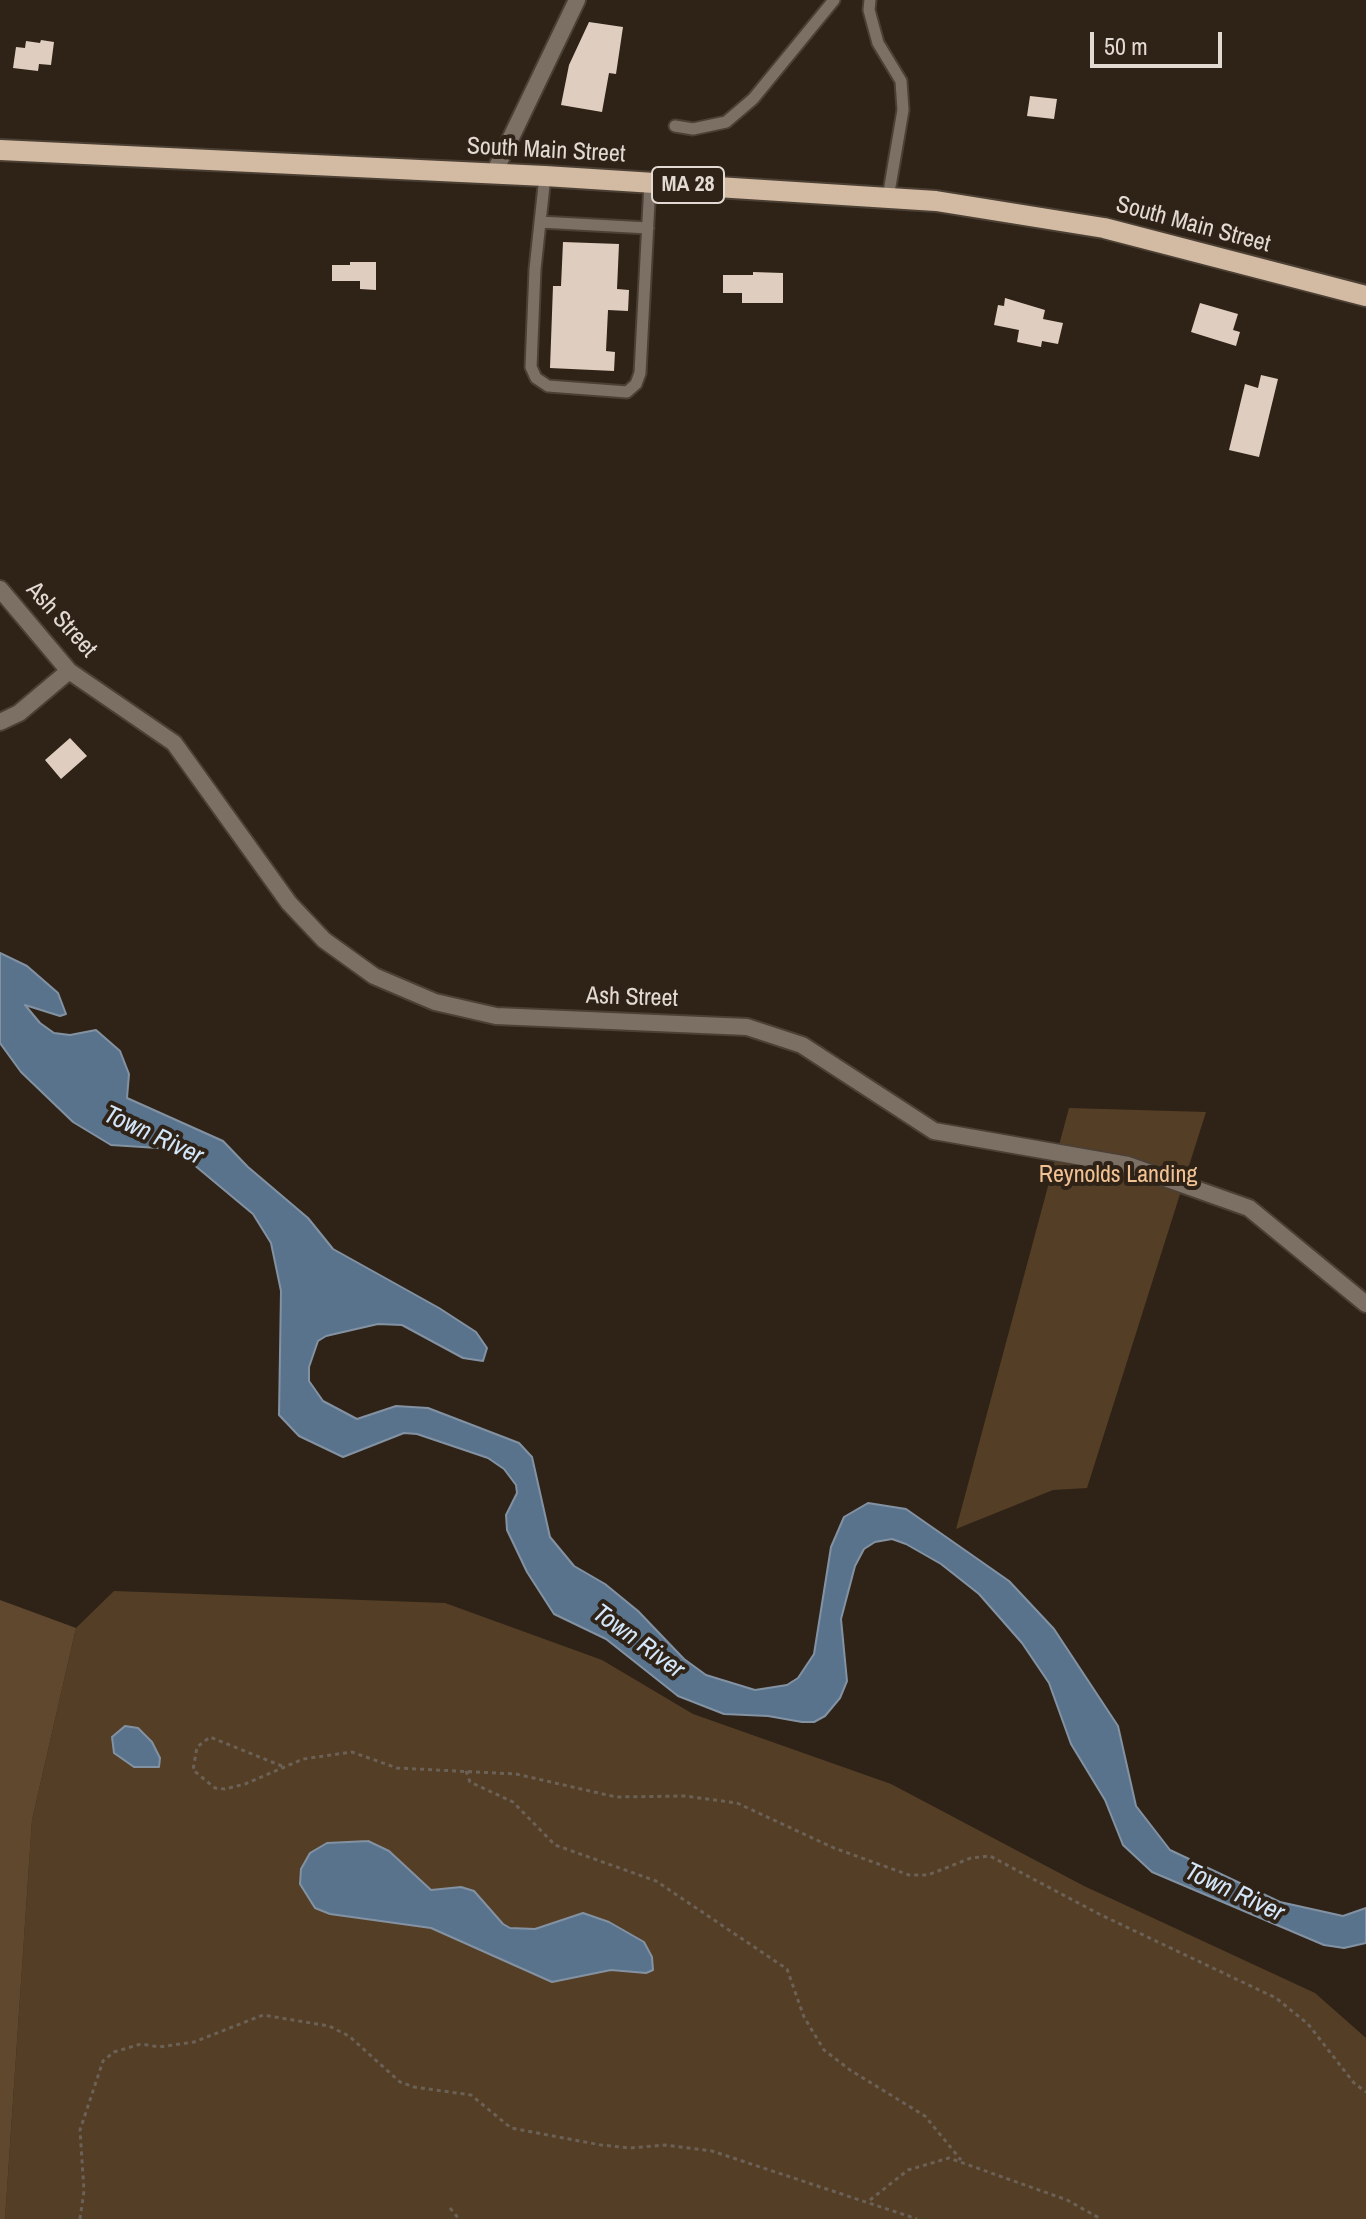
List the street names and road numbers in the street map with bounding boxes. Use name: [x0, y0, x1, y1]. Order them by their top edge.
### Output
street label: South Main Street: [466, 132, 626, 170]
road number: MA 28: [652, 167, 724, 203]
street label: South Main Street: [1113, 191, 1273, 259]
street label: Ash Street: [20, 576, 102, 664]
street label: Ash Street: [586, 982, 678, 1014]

